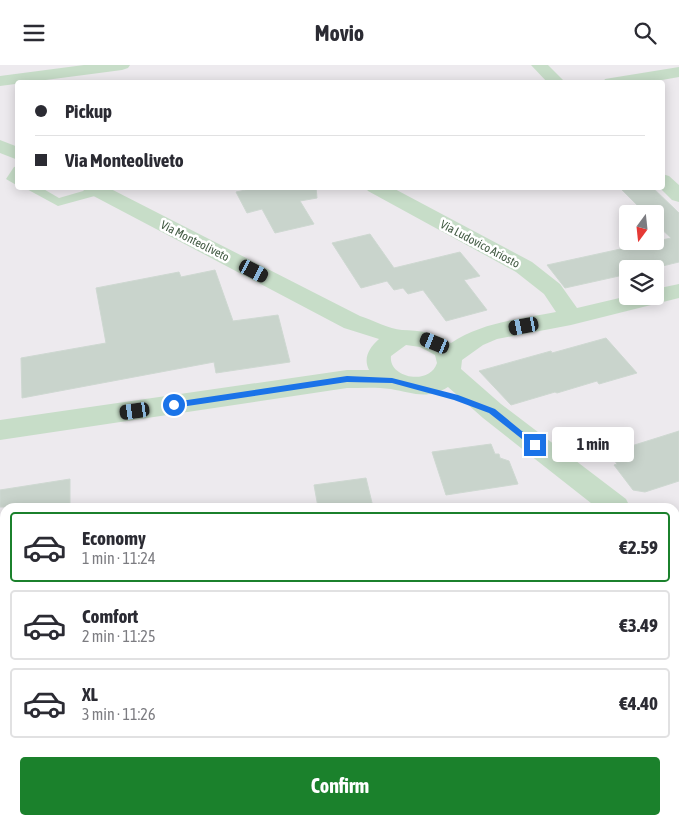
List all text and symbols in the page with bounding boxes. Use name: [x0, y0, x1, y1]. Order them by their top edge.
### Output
icon: menu: [20, 19, 48, 47]
icon: search: [631, 19, 659, 47]
text: Movio: [315, 20, 364, 46]
text: Pickup: [65, 100, 112, 122]
text: Via Monteoliveto: [65, 149, 184, 171]
north arrow: [619, 205, 664, 250]
map controls: [619, 205, 664, 305]
street label: Via Ludovico Ariosto: [438, 217, 522, 271]
street label: Via Monteoliveto: [158, 218, 232, 264]
car: [237, 258, 270, 284]
button: layers: [619, 260, 664, 305]
car: [507, 316, 540, 336]
car: [418, 330, 451, 356]
route start: [163, 394, 185, 416]
car: [119, 401, 150, 421]
callout: 1 min: [552, 427, 635, 463]
route end: [524, 434, 546, 456]
text: 1 min: [577, 435, 609, 453]
icon: car: [22, 525, 67, 570]
text: Economy: [82, 527, 146, 549]
text: €2.59: [619, 536, 658, 558]
text: 1 min · 11:24: [82, 549, 155, 567]
icon: car: [22, 603, 67, 648]
text: Comfort: [82, 605, 138, 627]
text: €3.49: [619, 614, 658, 636]
text: 2 min · 11:25: [82, 627, 155, 645]
icon: car: [22, 681, 67, 726]
text: XL: [82, 683, 98, 705]
text: €4.40: [619, 692, 658, 714]
text: 3 min · 11:26: [82, 705, 155, 723]
button: Confirm: [20, 757, 660, 815]

